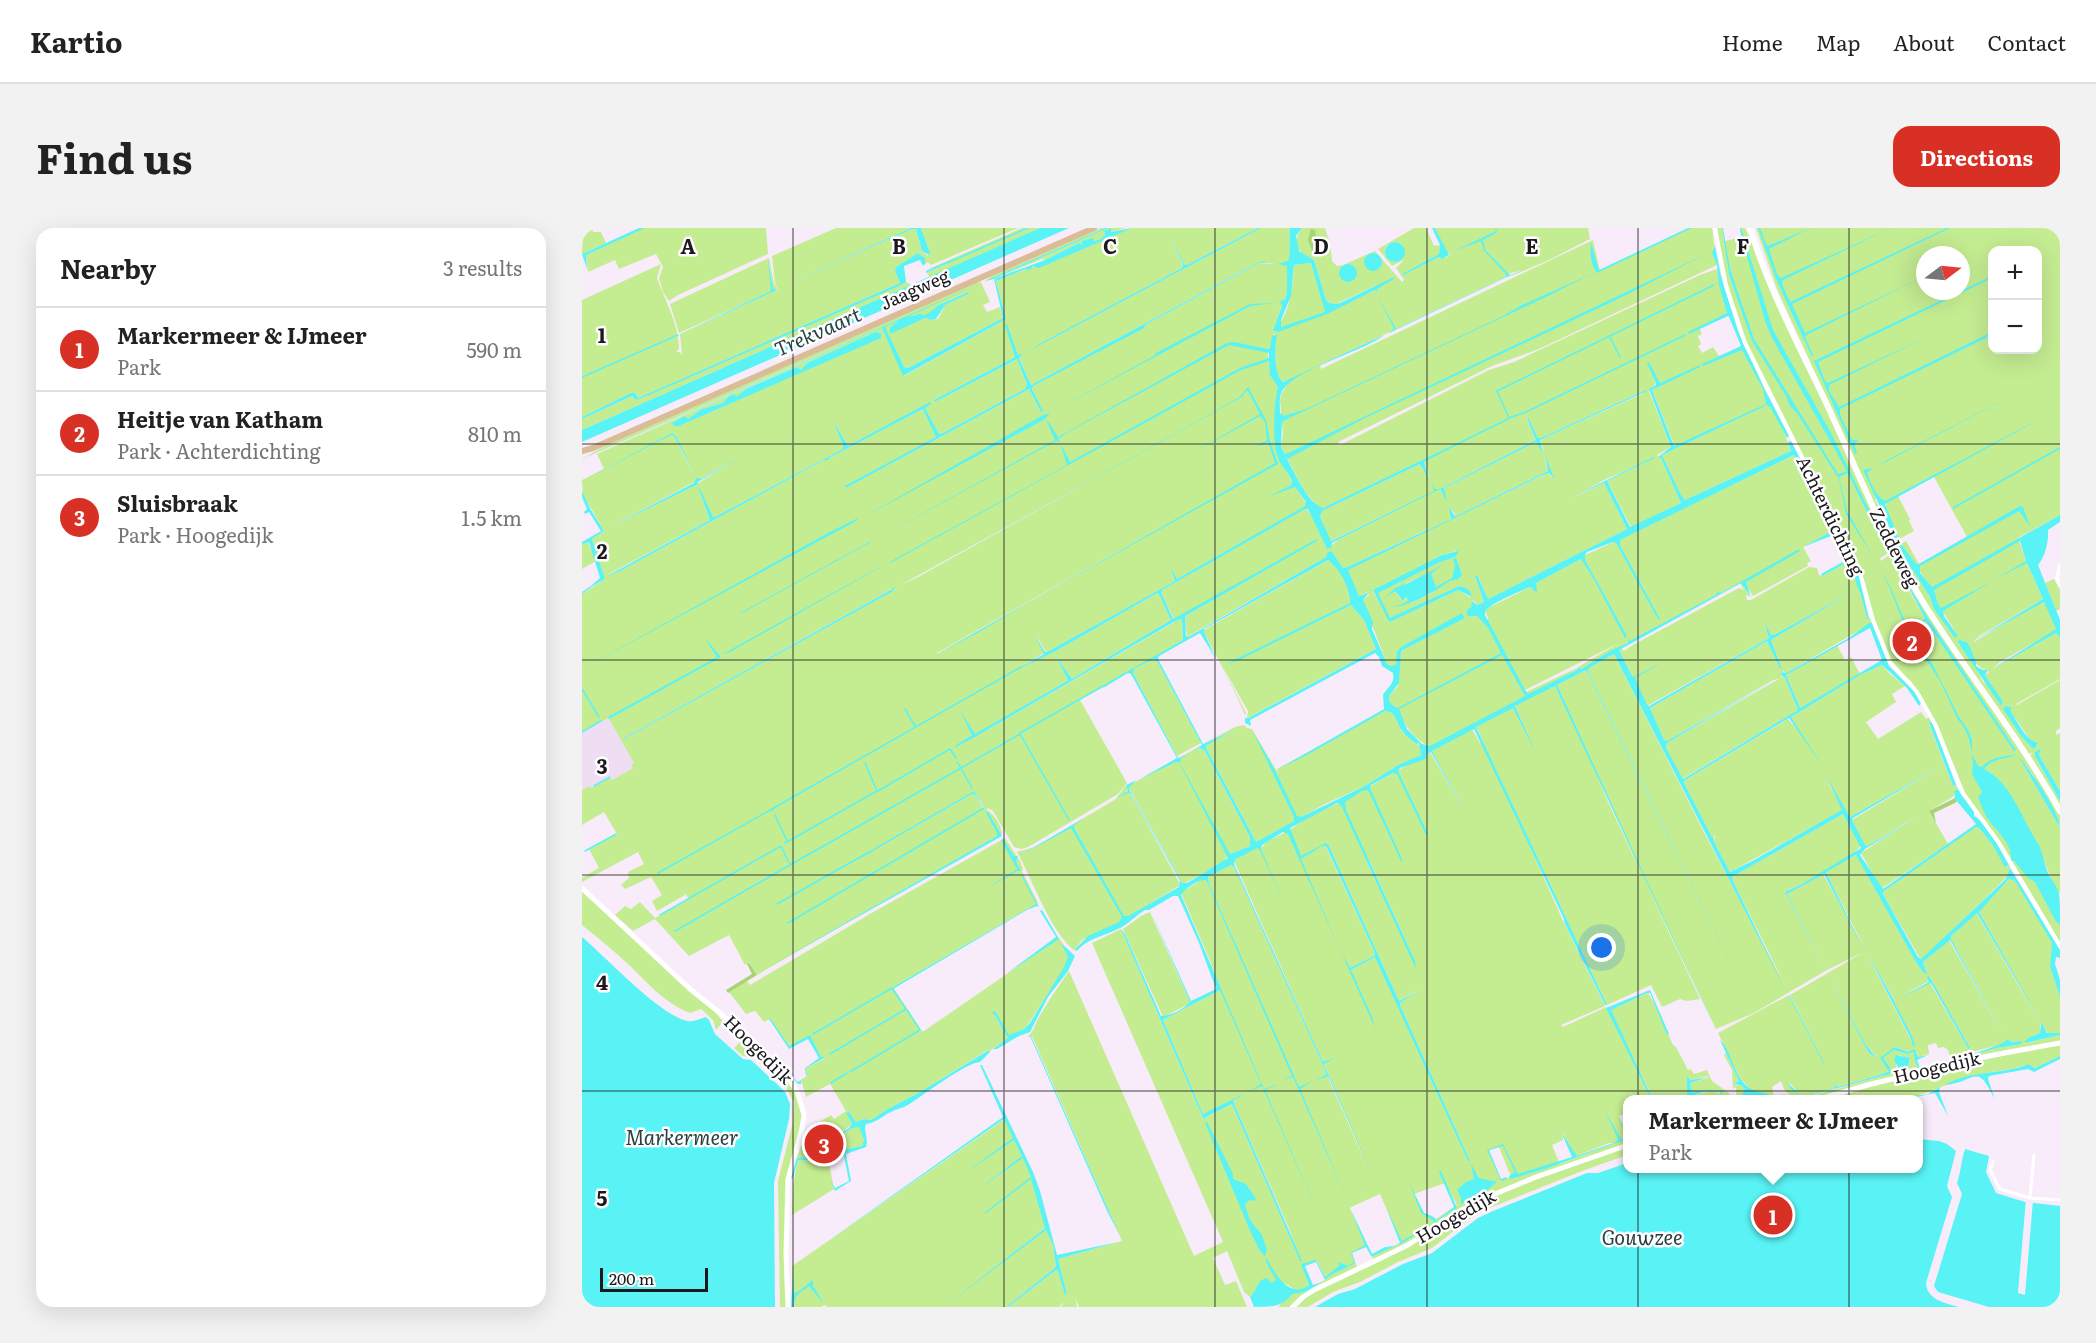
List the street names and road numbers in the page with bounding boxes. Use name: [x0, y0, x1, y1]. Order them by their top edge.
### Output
street label: Jaagweg: [875, 261, 954, 316]
street label: Achterdichting: [1791, 451, 1873, 581]
street label: Zeddeweg: [1864, 503, 1927, 593]
street label: Hoogedijk: [718, 1008, 801, 1090]
street label: Hoogedijk: [1891, 1043, 1984, 1090]
street label: Hoogedijk: [1410, 1181, 1501, 1249]

